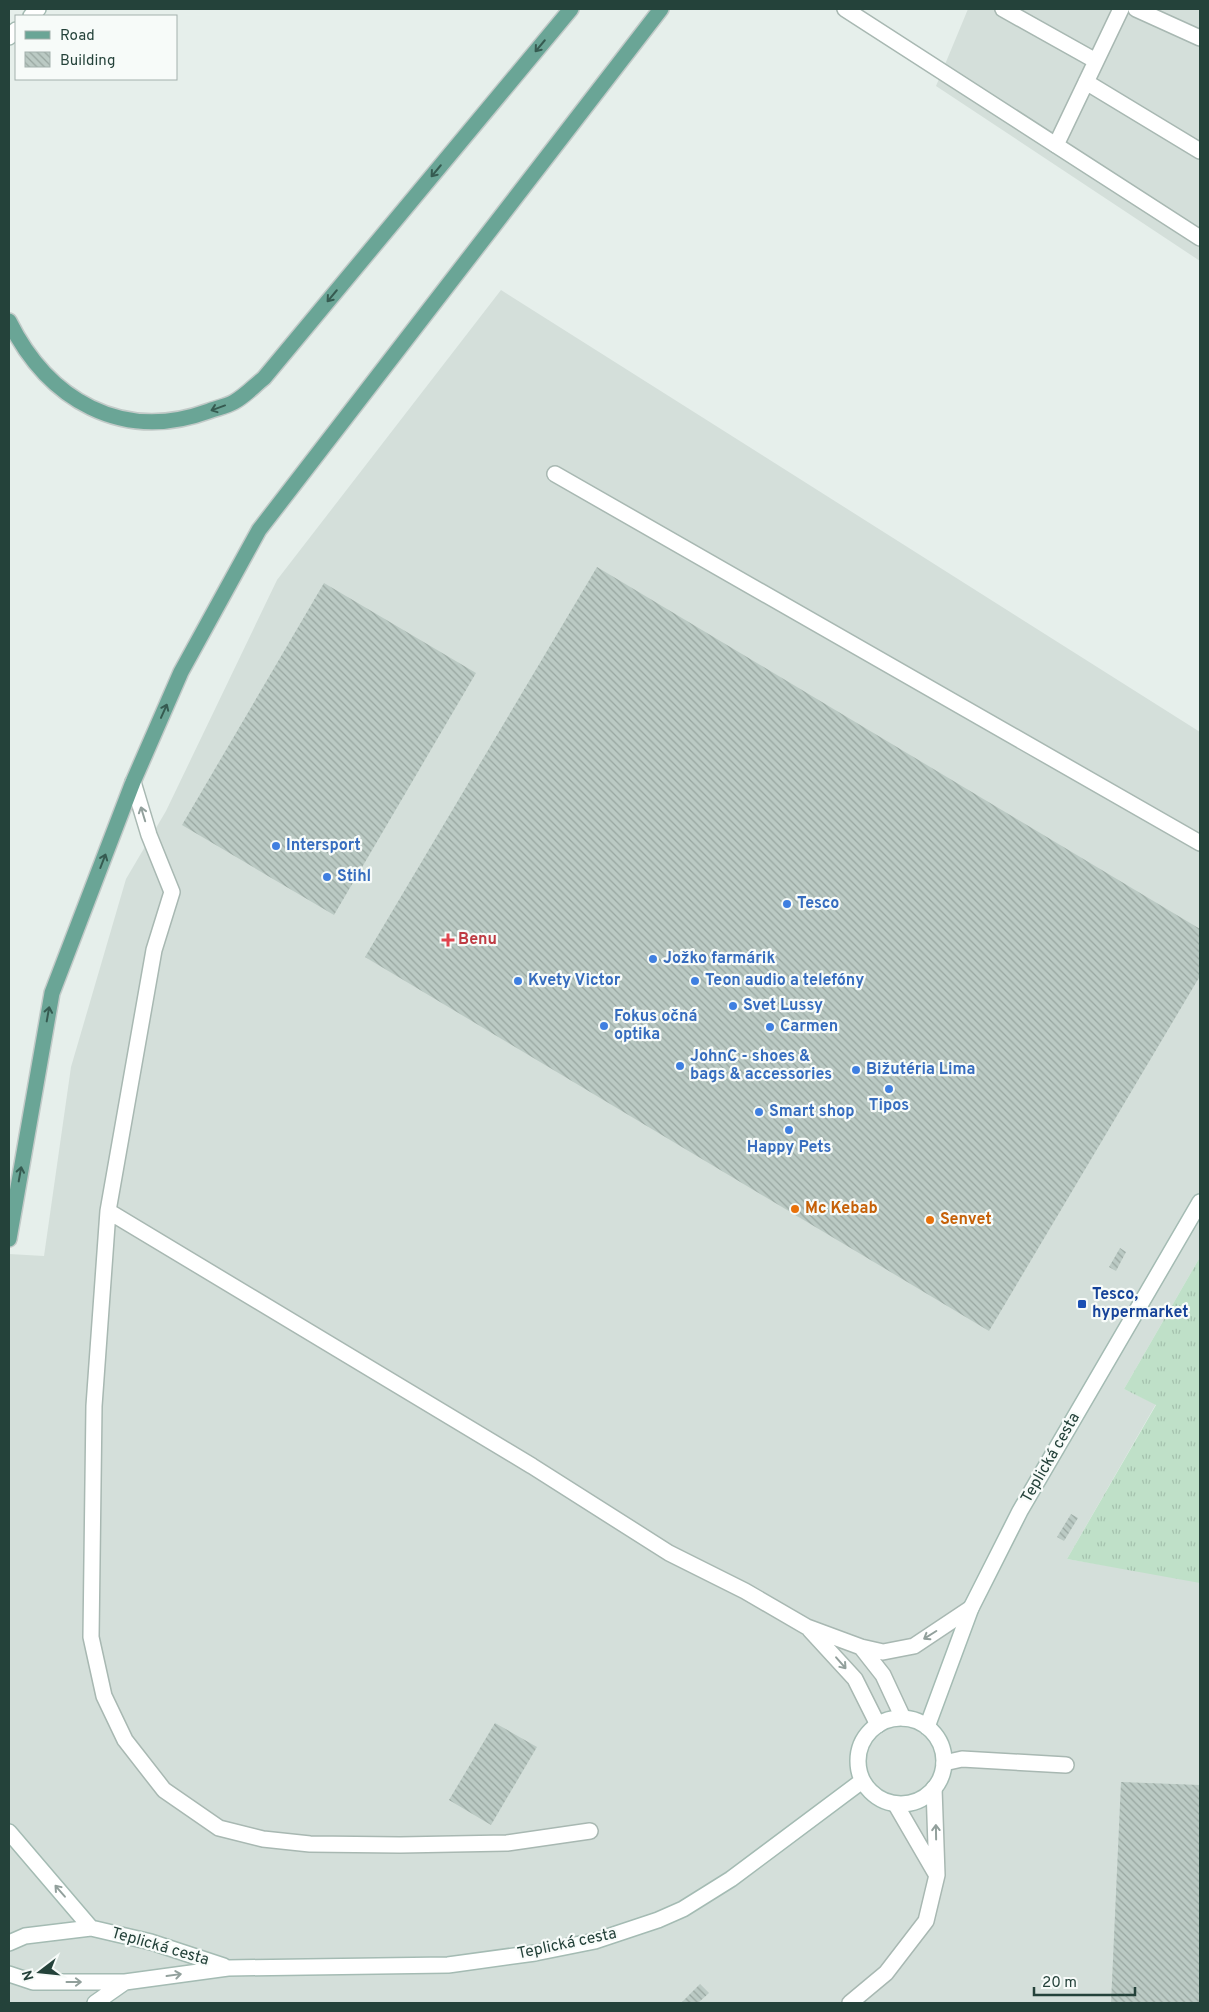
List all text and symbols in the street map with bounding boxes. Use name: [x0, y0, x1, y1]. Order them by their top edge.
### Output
legend: [15, 15, 178, 80]
text: Road: [60, 27, 95, 46]
one-way arrow: [534, 40, 545, 53]
text: Building: [60, 52, 115, 71]
one-way arrow: [431, 164, 442, 177]
one-way arrow: [327, 289, 338, 302]
one-way arrow: [210, 404, 226, 413]
one-way arrow: [160, 704, 170, 719]
one-way arrow: [137, 806, 147, 822]
place label: Intersport: [286, 836, 361, 856]
marker: Intersport: [270, 840, 282, 852]
one-way arrow: [98, 854, 108, 869]
place label: Stihl: [337, 867, 371, 887]
marker: Stihl: [321, 871, 333, 883]
place label: Tesco: [797, 894, 839, 914]
marker: Tesco: [781, 898, 793, 910]
place label: Benu: [458, 930, 497, 950]
marker: Benu: [442, 934, 454, 946]
place label: Jožko farmárik: [663, 949, 775, 969]
marker: Jožko farmárik: [647, 953, 659, 965]
place label: Kvety Victor: [528, 971, 621, 991]
place label: Teon audio a telefóny: [705, 971, 864, 991]
marker: Kvety Victor: [512, 975, 524, 987]
marker: Teon audio a telefóny: [689, 975, 701, 987]
place label: Svet Lussy: [743, 996, 823, 1016]
marker: Svet Lussy: [727, 1000, 739, 1012]
one-way arrow: [44, 1006, 54, 1022]
place label: Fokus očná optika: [614, 1007, 697, 1045]
place label: Carmen: [780, 1017, 838, 1037]
marker: Fokus očná optika: [598, 1020, 610, 1032]
marker: Carmen: [764, 1021, 776, 1033]
place label: JohnC - shoes & bags & accessories: [690, 1047, 832, 1085]
marker: JohnC - shoes & bags & accessories: [674, 1060, 686, 1072]
place label: Bižutéria Lima: [866, 1060, 975, 1080]
marker: Bižutéria Lima: [850, 1064, 862, 1076]
marker: Tipos: [883, 1083, 895, 1095]
place label: Tipos: [869, 1096, 909, 1116]
place label: Smart shop: [769, 1102, 854, 1122]
marker: Smart shop: [753, 1106, 765, 1118]
marker: Happy Pets: [783, 1124, 795, 1136]
place label: Happy Pets: [747, 1138, 831, 1158]
one-way arrow: [16, 1167, 26, 1183]
place label: Mc Kebab: [805, 1199, 878, 1219]
marker: Mc Kebab: [789, 1203, 801, 1215]
place label: Senvet: [940, 1210, 992, 1230]
marker: Senvet: [924, 1214, 936, 1226]
place label: Tesco, hypermarket: [1092, 1285, 1189, 1323]
marker: Tesco, hypermarket: [1076, 1298, 1088, 1310]
street label: Teplická cesta: [1017, 1409, 1085, 1507]
one-way arrow: [924, 1631, 938, 1641]
one-way arrow: [835, 1656, 846, 1669]
one-way arrow: [931, 1824, 940, 1840]
one-way arrow: [54, 1884, 66, 1897]
street label: Teplická cesta: [109, 1923, 211, 1971]
street label: Teplická cesta: [516, 1924, 618, 1964]
north arrow: [15, 1947, 65, 1997]
scale bar: [1034, 1964, 1135, 1996]
text: N: [19, 1968, 39, 1982]
one-way arrow: [165, 1970, 181, 1980]
text: 20 m: [1042, 1974, 1077, 1993]
one-way arrow: [66, 1977, 82, 1987]

